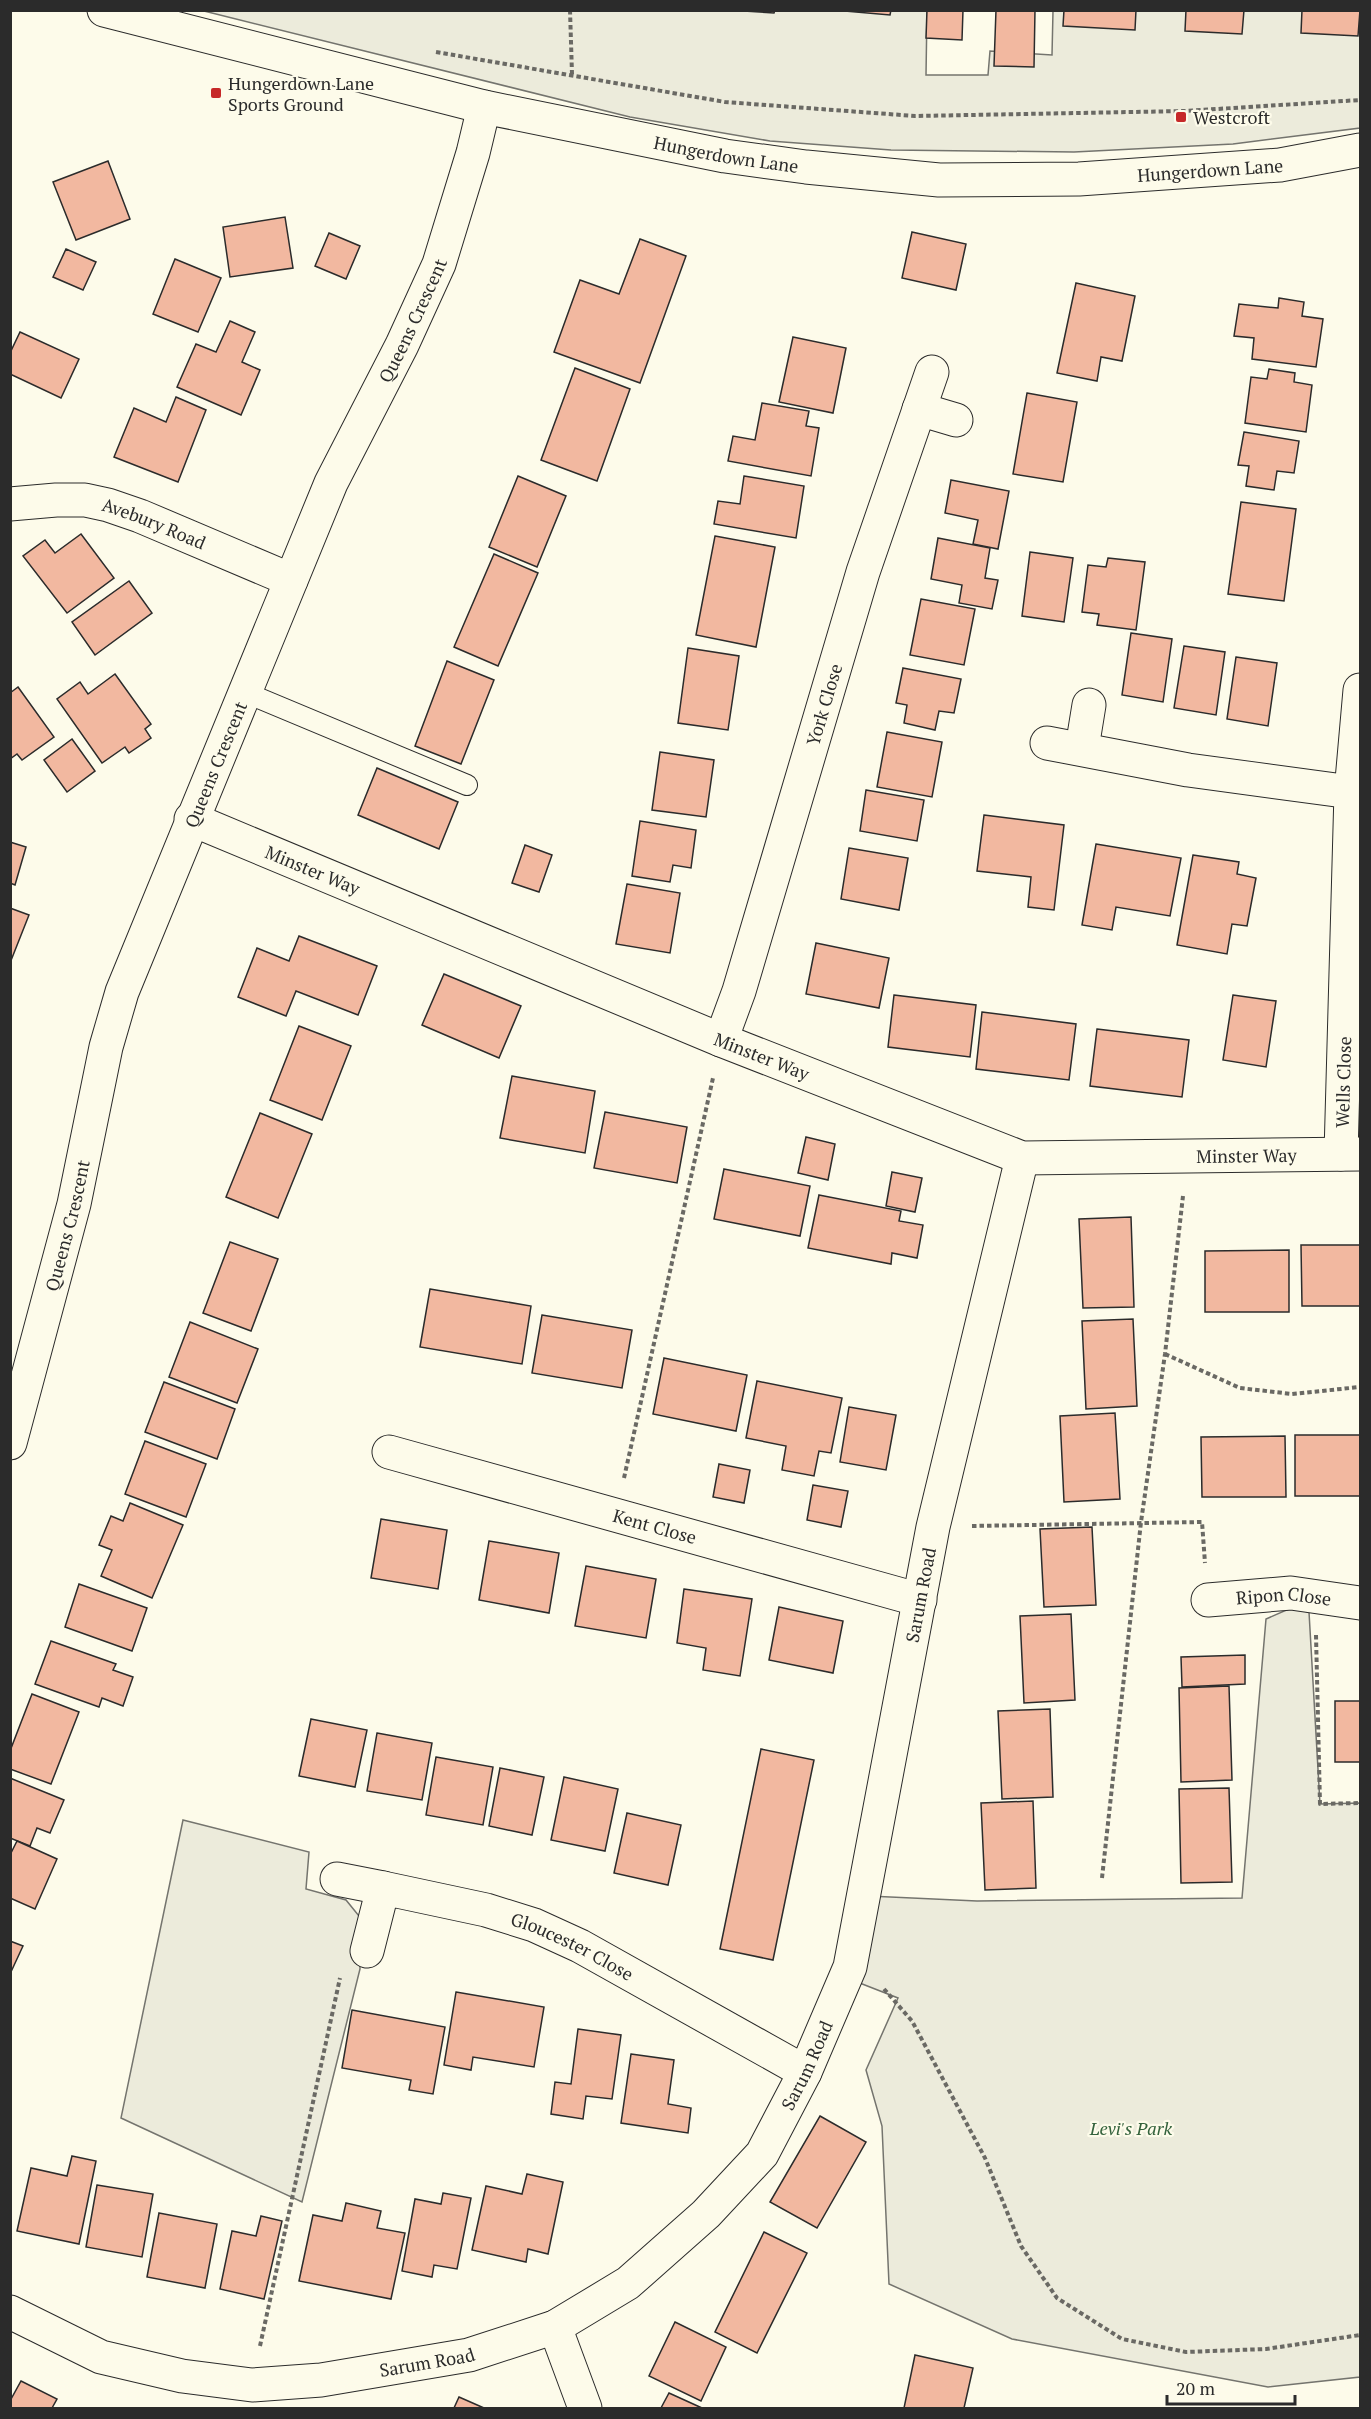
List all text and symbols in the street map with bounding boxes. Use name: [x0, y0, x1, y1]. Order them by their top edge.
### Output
place label: Hungerdown Lane Sports Ground: [228, 71, 374, 116]
marker: Hungerdown Lane Sports Ground: [209, 86, 223, 100]
place label: Westcroft: [1193, 105, 1270, 129]
marker: Westcroft: [1174, 110, 1188, 124]
street label: Hungerdown Lane: [652, 130, 800, 178]
street label: Hungerdown Lane: [1136, 153, 1284, 187]
street label: Queens Crescent: [373, 256, 452, 387]
street label: Avebury Road: [100, 492, 210, 555]
street label: York Close: [800, 661, 847, 748]
street label: Queens Crescent: [179, 697, 252, 831]
street label: Minster Way: [262, 839, 365, 901]
street label: Minster Way: [711, 1026, 814, 1086]
street label: Wells Close: [1330, 1036, 1356, 1128]
street label: Minster Way: [1196, 1143, 1298, 1168]
street label: Queens Crescent: [39, 1157, 95, 1294]
street label: Kent Close: [610, 1503, 699, 1549]
street label: Sarum Road: [899, 1545, 941, 1644]
street label: Ripon Close: [1235, 1581, 1333, 1611]
street label: Gloucester Close: [508, 1907, 638, 1986]
street label: Sarum Road: [775, 2017, 838, 2114]
park label: Levi's Park: [1089, 2116, 1172, 2140]
street label: Sarum Road: [378, 2342, 478, 2382]
scale bar: [1167, 2368, 1294, 2406]
text: 20 m: [1176, 2376, 1216, 2400]

